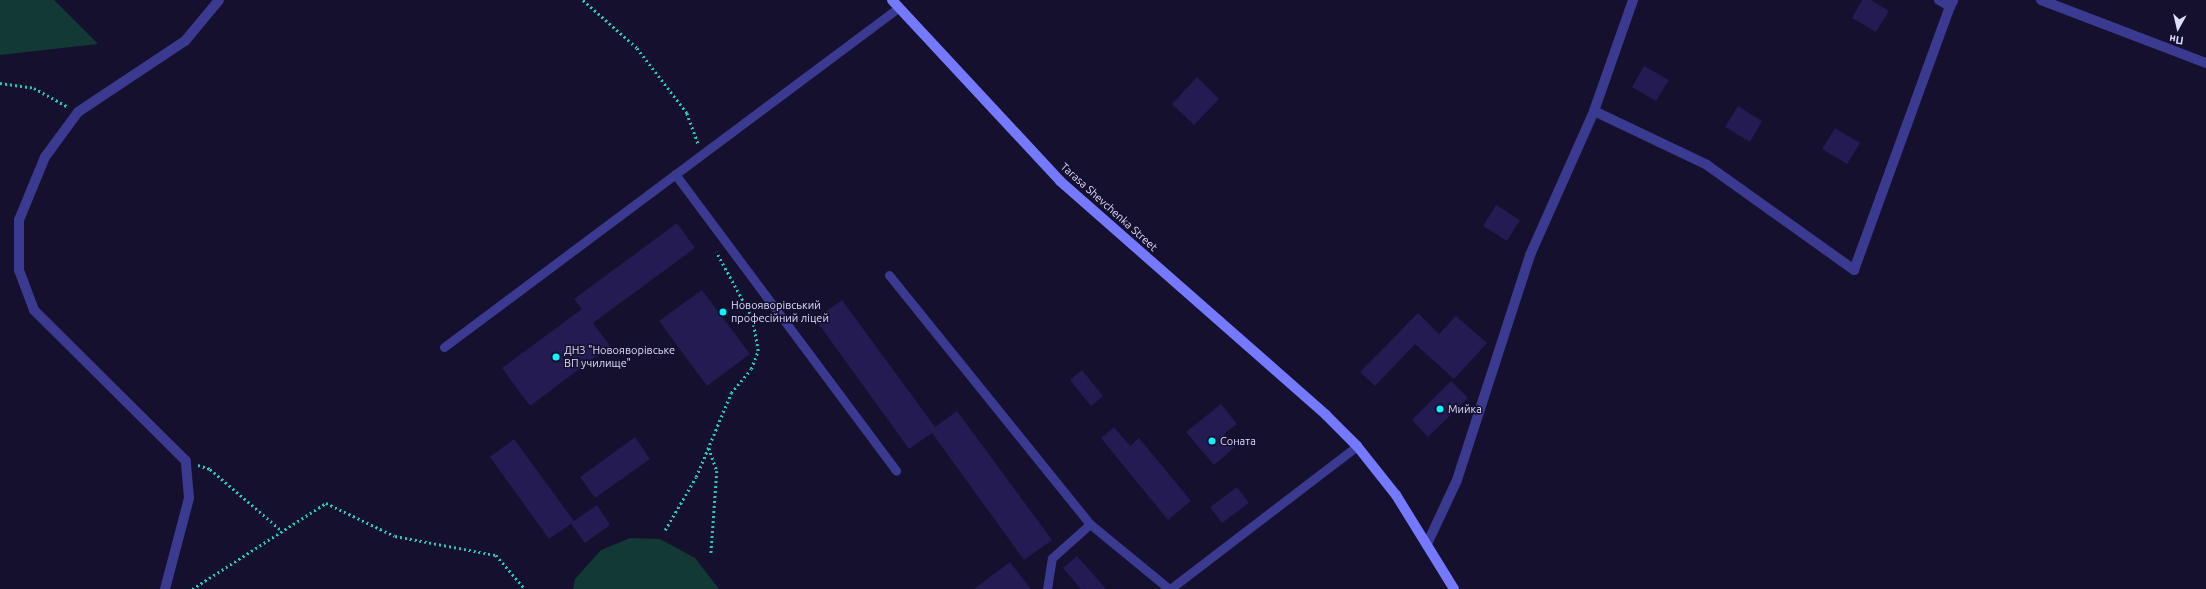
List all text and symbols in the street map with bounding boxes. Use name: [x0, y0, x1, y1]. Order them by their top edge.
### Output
north arrow: [2158, 8, 2198, 48]
text: Пн: [2168, 33, 2184, 47]
street label: Tarasa Shevchenka Street: [1058, 160, 1160, 254]
place label: Новояворівський професійний ліцей: [731, 299, 829, 325]
marker: Новояворівський професійний ліцей: [718, 307, 728, 317]
place label: ДНЗ "Новояворівське ВП училище": [564, 344, 675, 370]
marker: ДНЗ "Новояворівське ВП училище": [551, 352, 561, 362]
place label: Мийка: [1448, 402, 1482, 416]
marker: Мийка: [1435, 404, 1445, 414]
place label: Соната: [1220, 434, 1256, 448]
marker: Соната: [1207, 436, 1217, 446]

